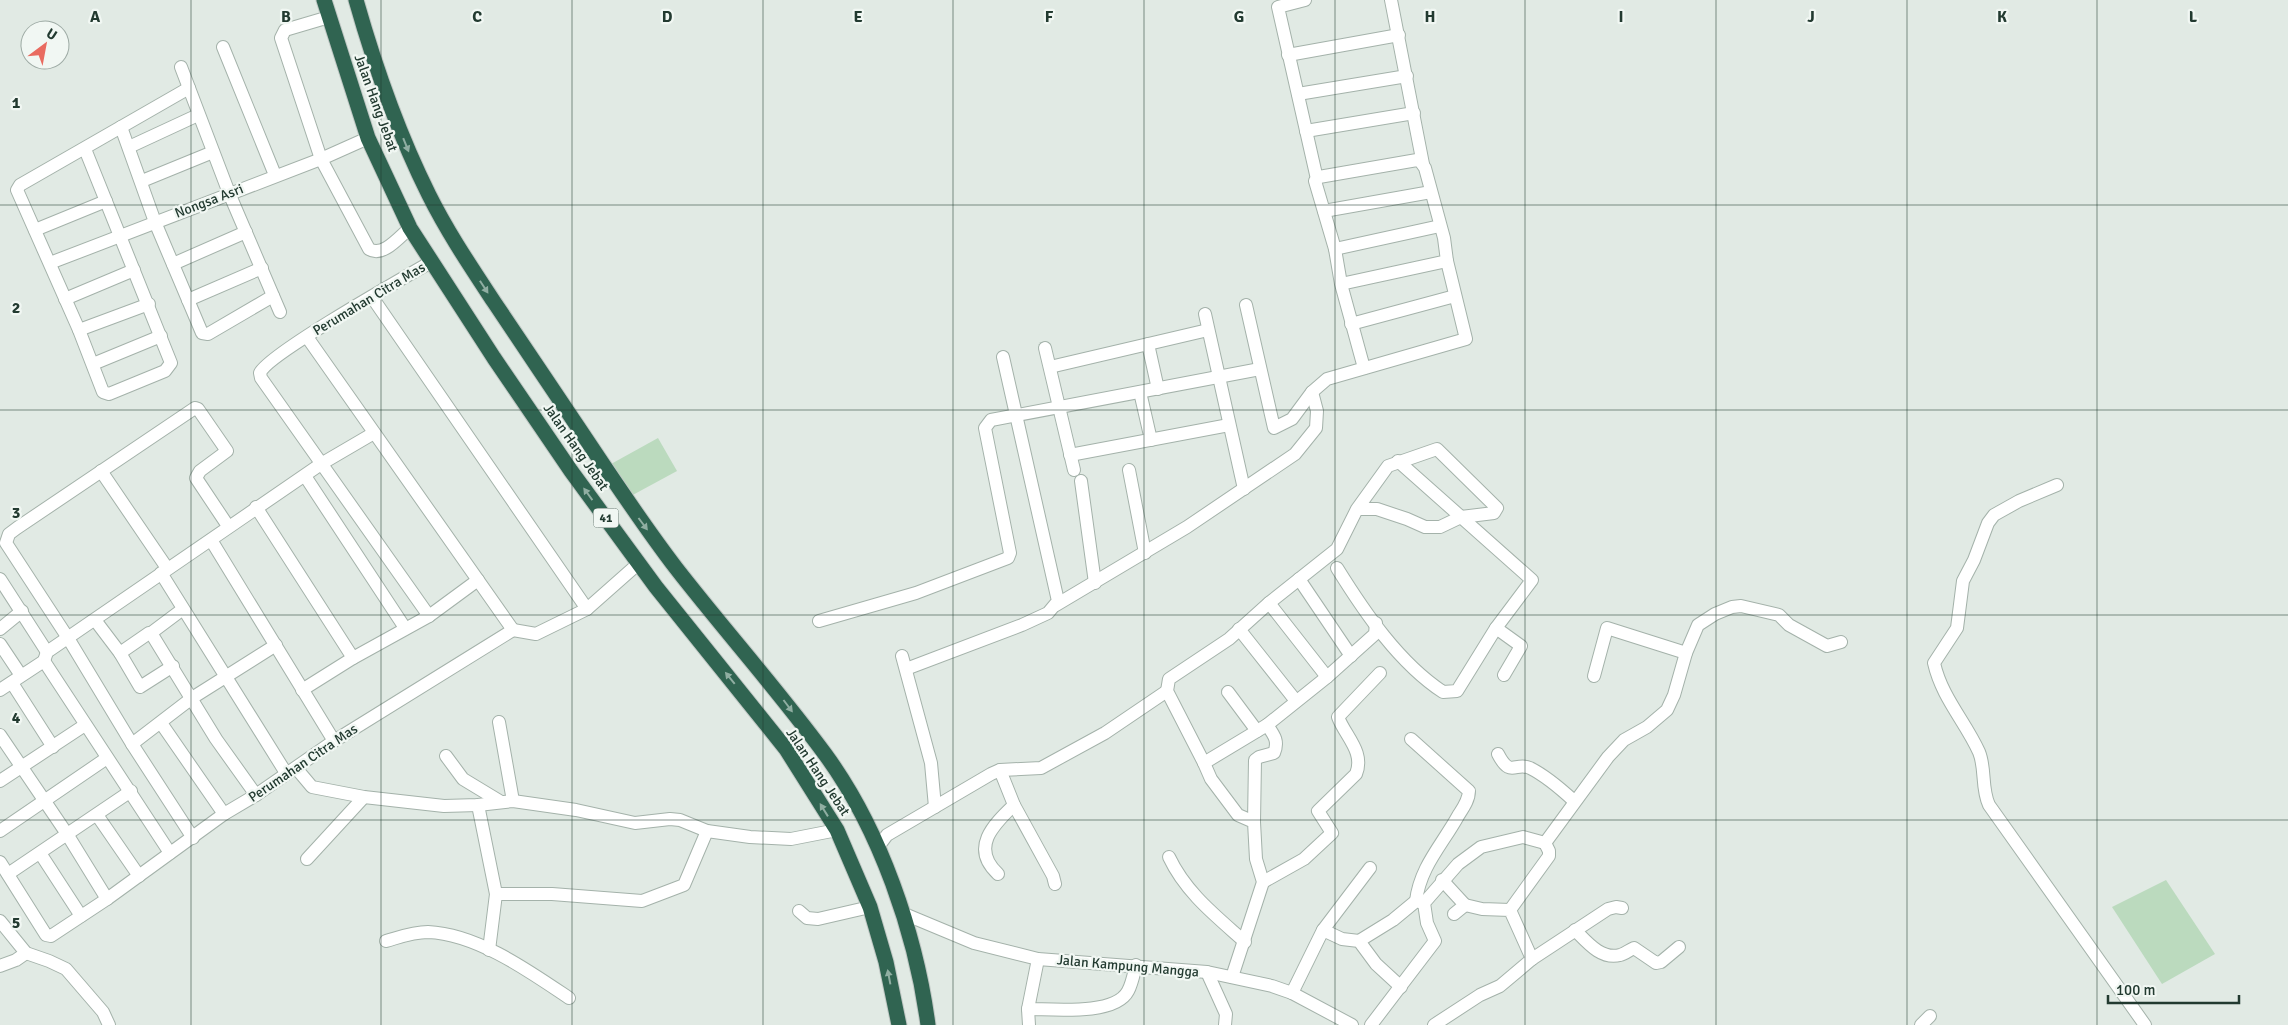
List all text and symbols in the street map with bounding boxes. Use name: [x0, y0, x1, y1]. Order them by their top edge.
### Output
text: A: [90, 7, 101, 27]
text: B: [281, 7, 291, 27]
text: C: [472, 7, 482, 27]
text: D: [662, 7, 673, 27]
text: E: [853, 7, 863, 27]
text: F: [1045, 7, 1054, 27]
text: G: [1234, 7, 1244, 27]
text: H: [1425, 7, 1435, 27]
text: I: [1618, 7, 1624, 27]
text: J: [1807, 7, 1815, 27]
text: K: [1997, 7, 2007, 27]
text: L: [2189, 7, 2198, 27]
north arrow: [20, 20, 70, 70]
text: U: [43, 25, 60, 44]
street label: Jalan Hang Jebat: [351, 52, 401, 154]
text: 1: [12, 93, 21, 113]
one-way arrow: [403, 138, 410, 153]
street label: Nongsa Asri: [172, 180, 246, 222]
street label: Perumahan Citra Mas: [310, 259, 428, 339]
one-way arrow: [480, 281, 489, 294]
text: 2: [12, 298, 20, 318]
street label: Jalan Hang Jebat: [540, 400, 612, 494]
one-way arrow: [583, 487, 593, 501]
text: 3: [12, 503, 20, 523]
road number: 41: [594, 508, 618, 528]
one-way arrow: [638, 517, 648, 531]
one-way arrow: [725, 672, 736, 685]
one-way arrow: [782, 699, 793, 712]
text: 4: [12, 708, 21, 728]
street label: Perumahan Citra Mas: [245, 720, 361, 806]
street label: Jalan Hang Jebat: [782, 725, 854, 819]
one-way arrow: [820, 804, 829, 817]
text: 5: [12, 913, 20, 933]
street label: Jalan Kampung Mangga: [1056, 951, 1200, 981]
one-way arrow: [885, 969, 893, 985]
scale bar: [2108, 972, 2239, 1004]
text: 100 m: [2116, 981, 2156, 999]

